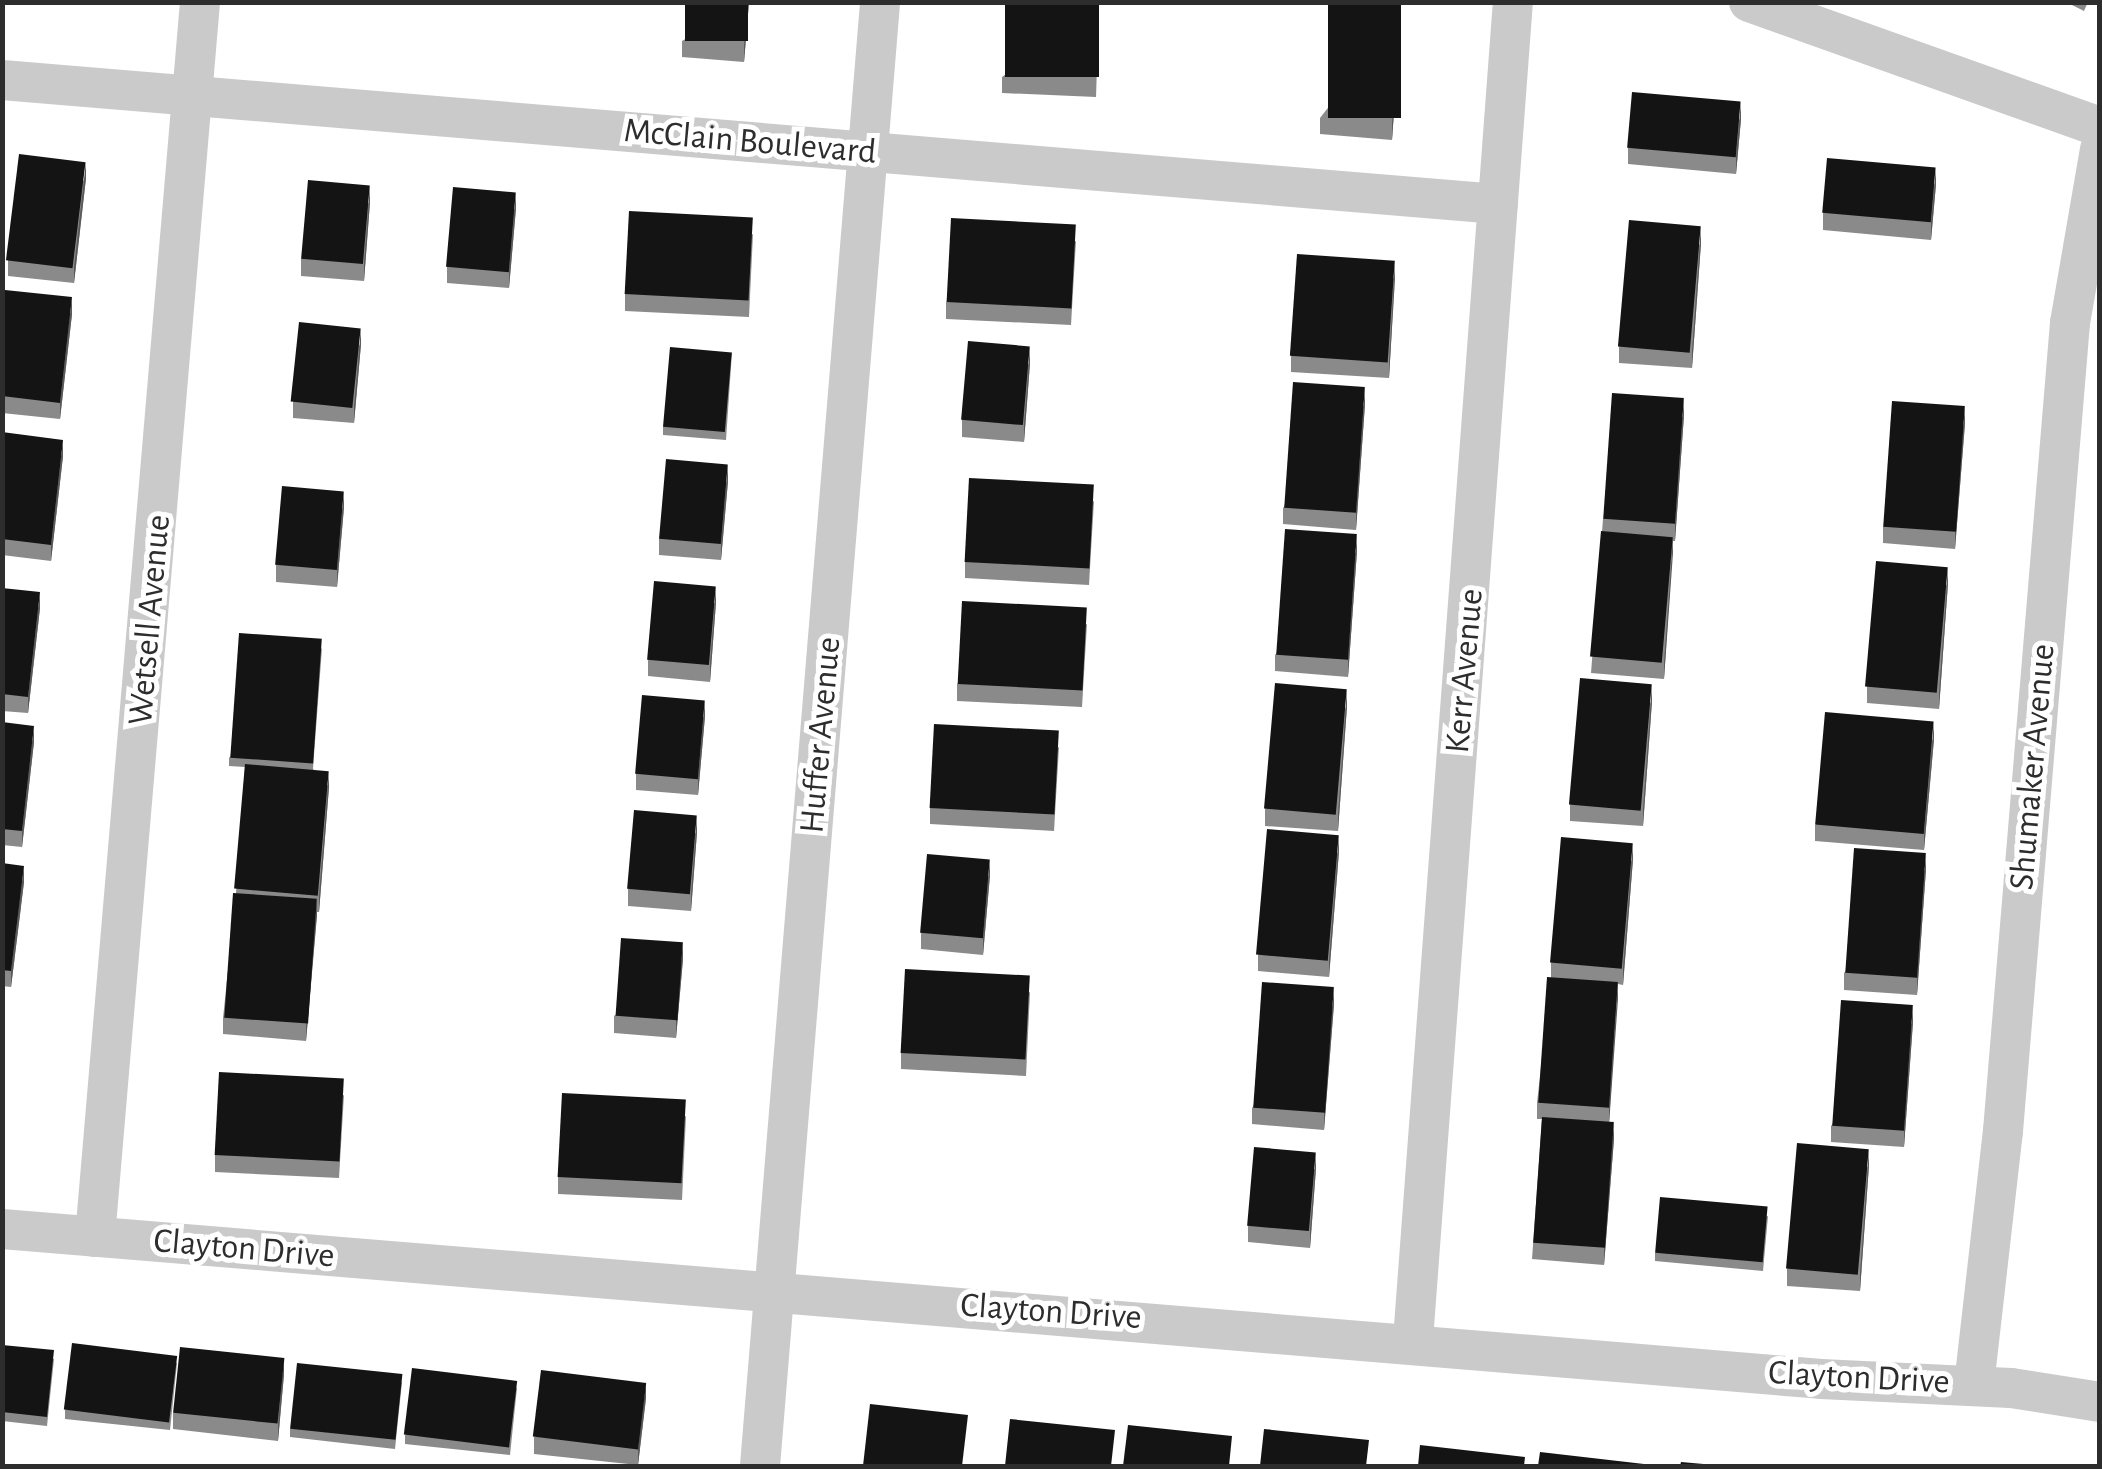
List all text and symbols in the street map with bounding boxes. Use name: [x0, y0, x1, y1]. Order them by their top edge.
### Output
street label: McClain Boulevard: [622, 110, 878, 174]
street label: Wetsell Avenue: [120, 513, 180, 727]
street label: Kerr Avenue: [1437, 587, 1493, 755]
street label: Huffer Avenue: [792, 635, 850, 835]
street label: Shumaker Avenue: [2001, 642, 2065, 892]
street label: Clayton Drive: [152, 1220, 336, 1278]
street label: Clayton Drive: [959, 1285, 1143, 1339]
street label: Clayton Drive: [1767, 1352, 1951, 1404]

